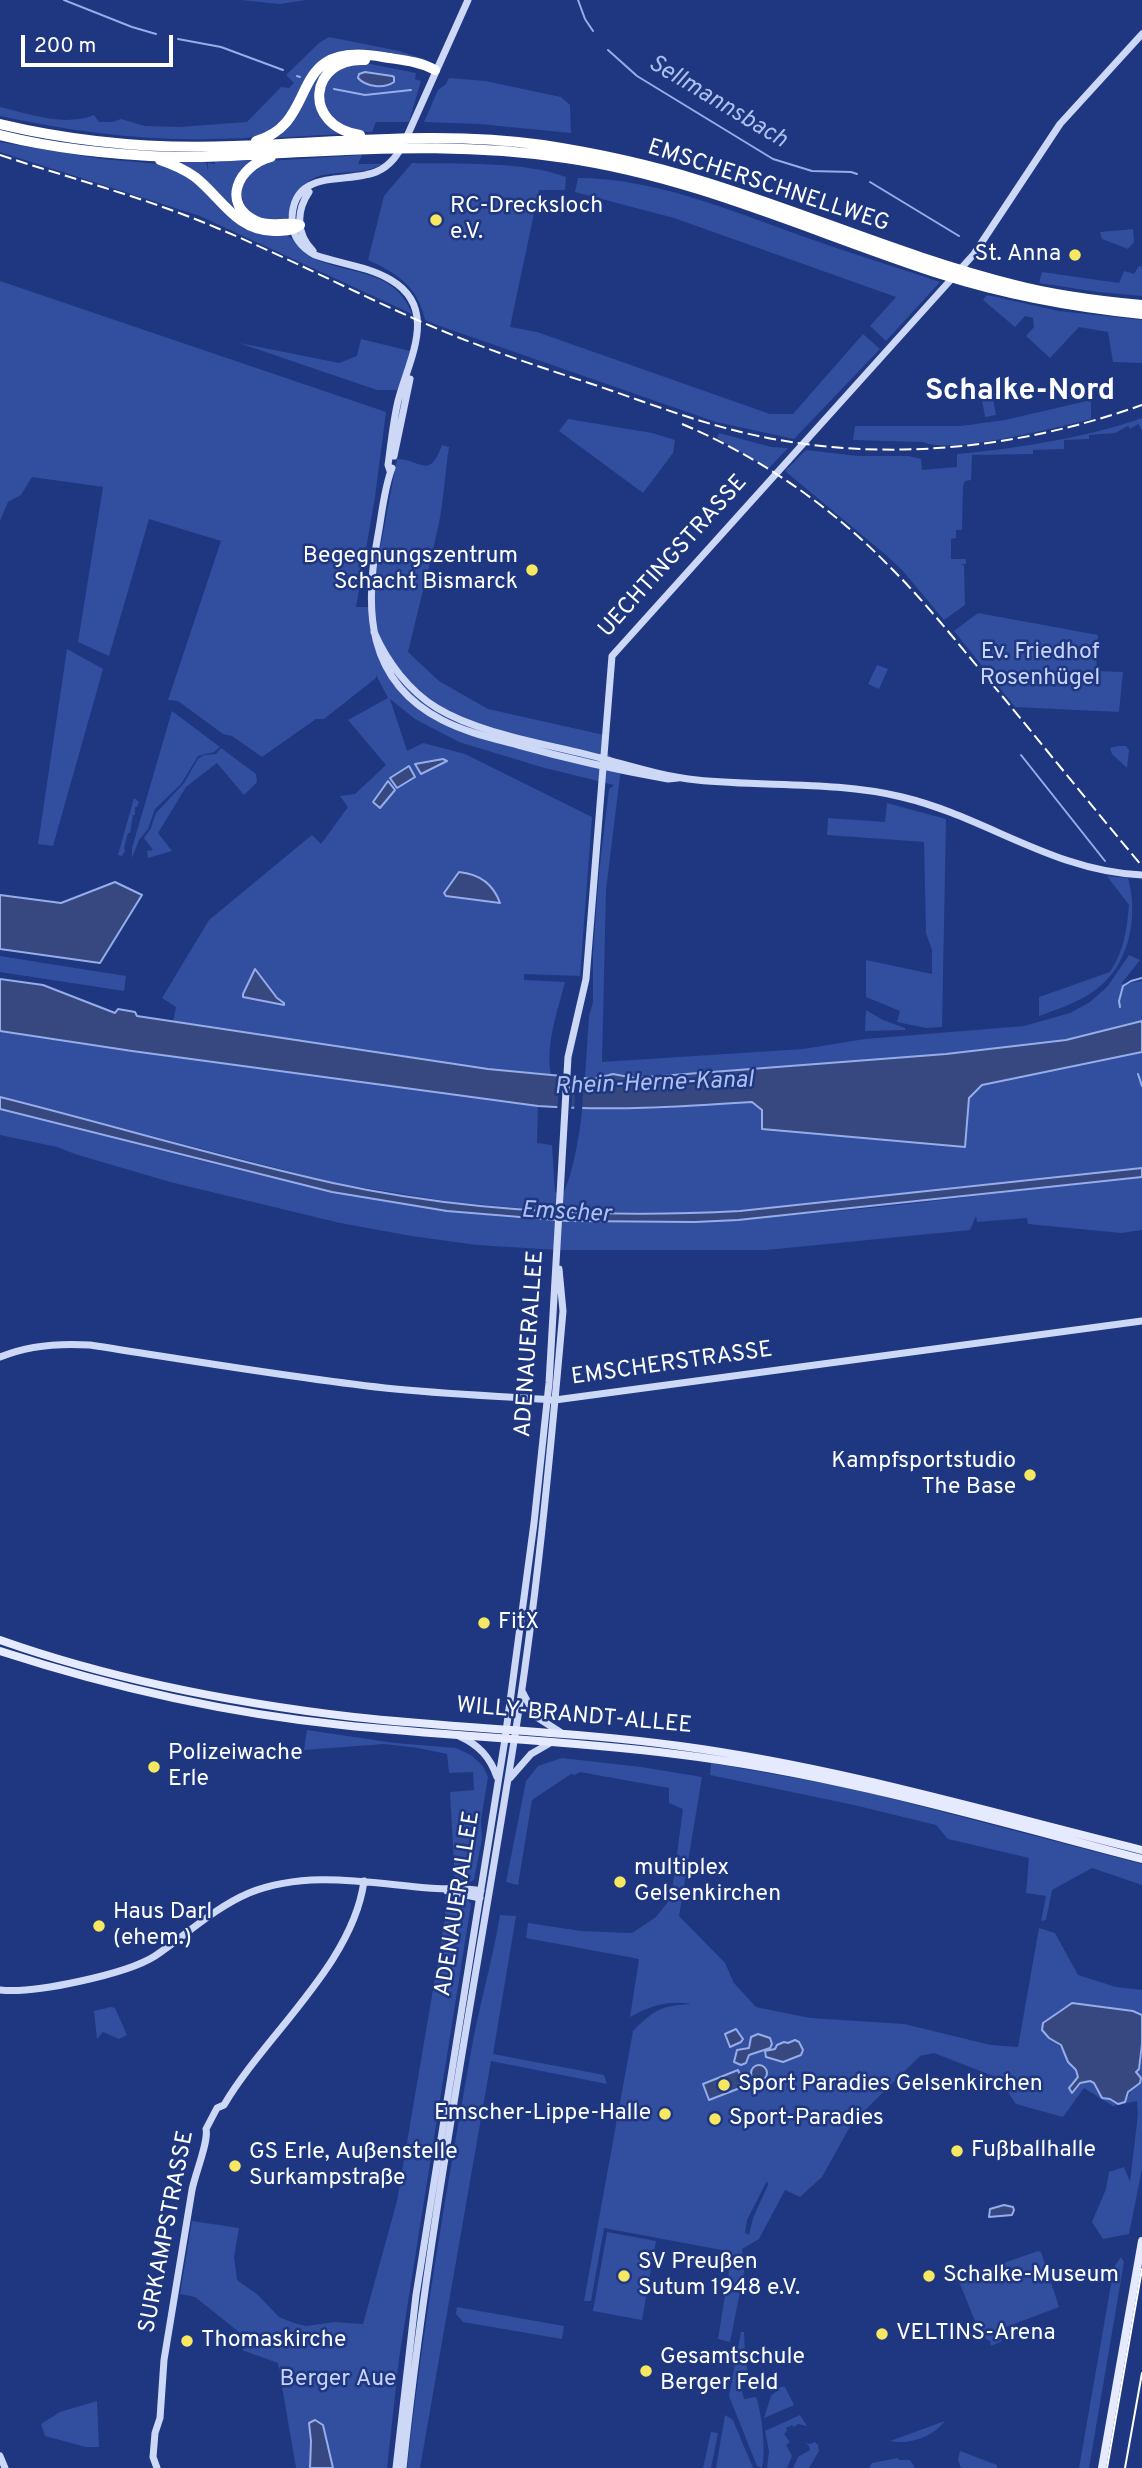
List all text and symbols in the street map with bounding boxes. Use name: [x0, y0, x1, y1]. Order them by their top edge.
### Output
scale bar: [24, 21, 177, 65]
text: 200 m: [34, 33, 96, 60]
water label: Sellmannsbach: [642, 50, 792, 156]
street label: EMSCHERSCHNELLWEG: [644, 135, 892, 239]
place label: RC-Drecksloch e.V.: [450, 193, 603, 247]
marker: RC-Drecksloch e.V.: [428, 212, 444, 228]
place label: St. Anna: [975, 241, 1061, 269]
marker: St. Anna: [1067, 247, 1083, 263]
district label: Schalke-Nord: [925, 375, 1115, 411]
street label: UECHTINGSTRASSE: [594, 470, 754, 644]
place label: Begegnungszentrum Schacht Bismarck: [303, 543, 518, 597]
marker: Begegnungszentrum Schacht Bismarck: [524, 562, 540, 578]
park label: Ev. Friedhof Rosenhügel: [980, 639, 1100, 693]
water label: Rhein-Herne-Kanal: [554, 1067, 754, 1103]
water label: Emscher: [520, 1197, 612, 1231]
street label: ADENAUERALLEE: [511, 1250, 551, 1438]
street label: EMSCHERSTRASSE: [570, 1337, 774, 1393]
place label: Kampfsportstudio The Base: [831, 1448, 1016, 1502]
marker: Kampfsportstudio The Base: [1022, 1467, 1038, 1483]
place label: FitX: [498, 1609, 539, 1637]
marker: FitX: [476, 1615, 492, 1631]
street label: WILLY-BRANDT-ALLEE: [455, 1693, 693, 1741]
place label: Polizeiwache Erle: [168, 1740, 303, 1794]
marker: Polizeiwache Erle: [146, 1759, 162, 1775]
street label: ADENAUERALLEE: [431, 1809, 487, 1999]
place label: multiplex Gelsenkirchen: [634, 1855, 781, 1909]
marker: multiplex Gelsenkirchen: [612, 1874, 628, 1890]
place label: Haus Darl (ehem.): [113, 1899, 212, 1953]
marker: Haus Darl (ehem.): [91, 1918, 107, 1934]
place label: Sport Paradies Gelsenkirchen: [738, 2071, 1043, 2099]
marker: Sport Paradies Gelsenkirchen: [716, 2077, 732, 2093]
place label: Emscher-Lippe-Halle: [434, 2100, 651, 2128]
place label: Sport-Paradies: [729, 2105, 884, 2133]
marker: Emscher-Lippe-Halle: [657, 2106, 673, 2122]
marker: Sport-Paradies: [707, 2111, 723, 2127]
street label: SURKAMPSTRASSE: [135, 2129, 201, 2335]
place label: Fußballhalle: [971, 2137, 1096, 2165]
place label: GS Erle, Außenstelle Surkampstraße: [249, 2139, 458, 2193]
marker: Fußballhalle: [949, 2143, 965, 2159]
marker: GS Erle, Außenstelle Surkampstraße: [227, 2158, 243, 2174]
place label: SV Preußen Sutum 1948 e.V.: [638, 2249, 800, 2303]
place label: Schalke-Museum: [943, 2262, 1119, 2290]
marker: SV Preußen Sutum 1948 e.V.: [616, 2268, 632, 2284]
marker: Schalke-Museum: [921, 2268, 937, 2284]
place label: VELTINS-Arena: [896, 2320, 1056, 2348]
marker: VELTINS-Arena: [874, 2326, 890, 2342]
place label: Thomaskirche: [201, 2327, 346, 2355]
marker: Thomaskirche: [179, 2333, 195, 2349]
place label: Gesamtschule Berger Feld: [660, 2344, 805, 2398]
marker: Gesamtschule Berger Feld: [638, 2363, 654, 2379]
park label: Berger Aue: [280, 2366, 396, 2394]

